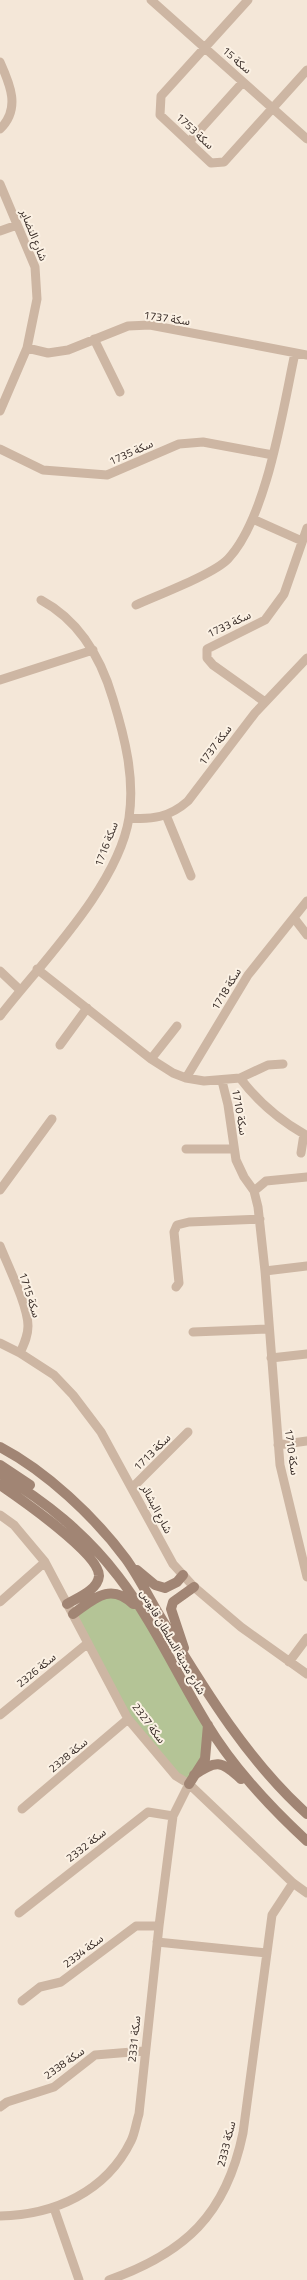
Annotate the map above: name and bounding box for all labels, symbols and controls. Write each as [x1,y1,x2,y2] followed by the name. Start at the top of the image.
[219,43,255,78] street label: سكة 15
[172,109,218,153] street label: سكة 1753
[16,206,52,264] street label: شارع النضاير
[143,307,192,329] street label: سكة 1737
[106,435,156,469] street label: سكة 1735
[205,606,254,641] street label: سكة 1733
[195,721,236,768] street label: سكة 1737
[90,819,122,869] street label: سكة 1716
[207,965,245,1013] street label: سكة 1718
[228,1088,252,1137] street label: سكة 1710
[15,1270,45,1320] street label: سكة 1715
[281,1428,303,1477] street label: سكة 1710
[130,1430,174,1474] street label: سكة 1713
[137,1481,177,1536] street label: شارع البشائر
[136,1586,210,1698] street label: شارع مدينة السلطان قابوس
[13,1649,59,1691] street label: سكة 2326
[129,1700,170,1747] street label: سكة 2327
[45,1734,91,1776] street label: سكة 2328
[63,1824,110,1866] street label: سكة 2332
[60,1930,107,1971] street label: سكة 2334
[124,2015,144,2063] street label: سكة 2331
[40,2043,88,2083] street label: سكة 2338
[213,2119,239,2169] street label: سكة 2333

